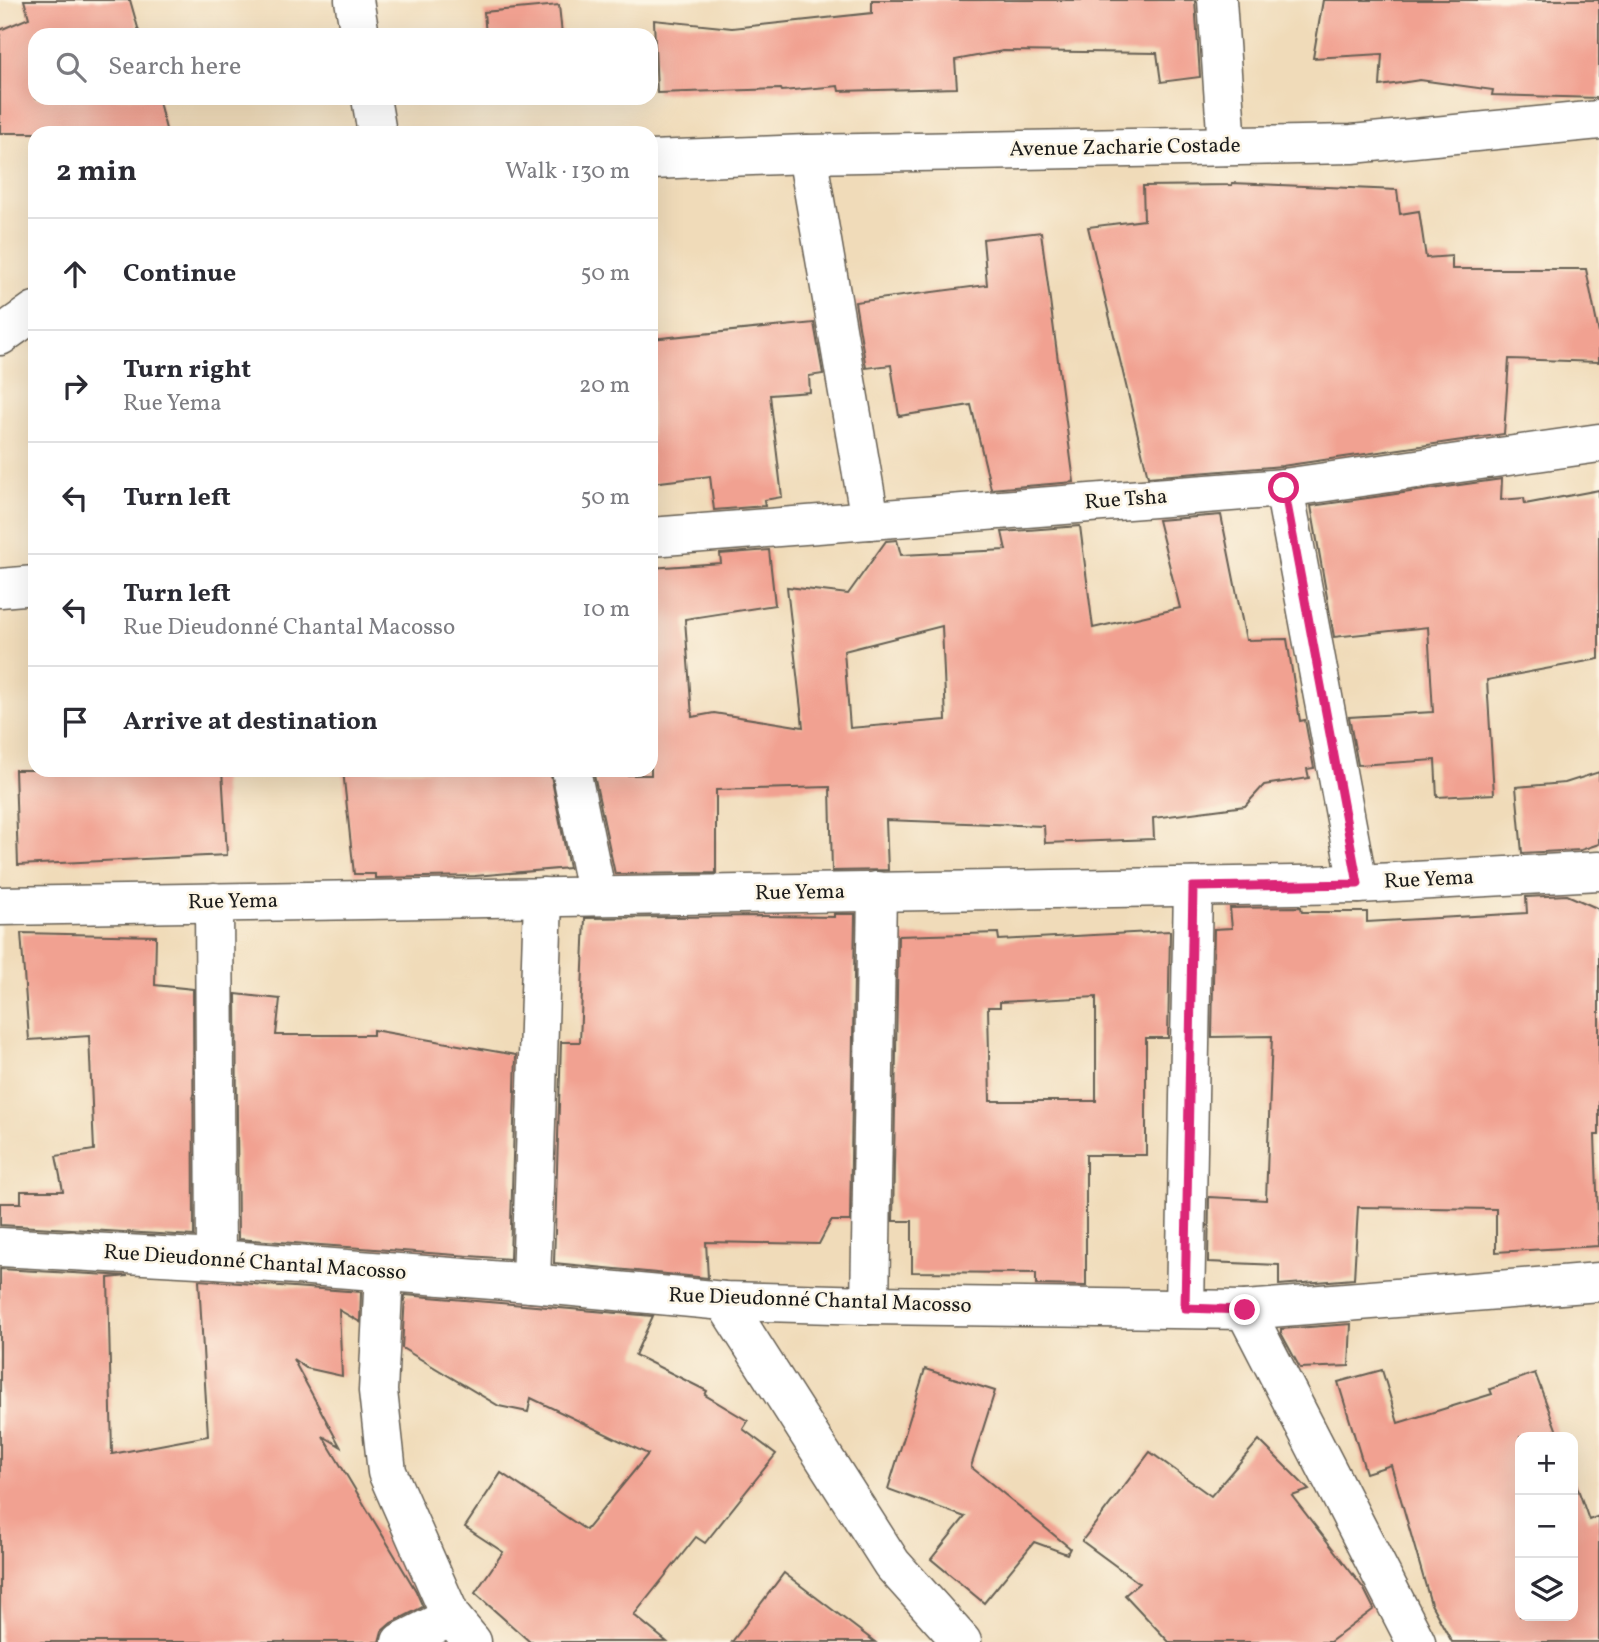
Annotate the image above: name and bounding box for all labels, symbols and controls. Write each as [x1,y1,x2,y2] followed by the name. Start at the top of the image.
[28,28,658,105] search box
[52,48,90,86] icon: search
[108,49,241,85] text: Search here
[1009,131,1241,165] street label: Avenue Zacharie Costade
[56,151,137,193] text: 2 min
[505,156,630,188] text: Walk · 130 m
[56,255,94,293] icon: ahead
[123,256,236,292] text: Continue
[581,258,630,290] text: 50 m
[123,352,251,388] text: Turn right
[56,367,94,405] icon: right
[579,370,630,402] text: 20 m
[123,388,222,420] text: Rue Yema
[1268,472,1299,503] route start
[56,479,94,517] icon: left
[123,480,231,516] text: Turn left
[581,482,630,514] text: 50 m
[1084,483,1168,517] street label: Rue Tsha
[123,576,231,612] text: Turn left
[56,591,94,629] icon: left
[582,594,630,626] text: 10 m
[123,612,455,644] text: Rue Dieudonné Chantal Macosso
[56,703,94,741] icon: arrive
[123,704,378,740] text: Arrive at destination
[1383,863,1475,897] street label: Rue Yema
[755,878,845,908] street label: Rue Yema
[188,887,278,917] street label: Rue Yema
[103,1238,407,1288] street label: Rue Dieudonné Chantal Macosso
[668,1281,972,1321] street label: Rue Dieudonné Chantal Macosso
[1229,1294,1260,1325] route end
[1515,1432,1578,1621] map controls
[1515,1432,1578,1495] button: +
[1515,1495,1578,1558] button: −
[1515,1558,1578,1621] button: layers

